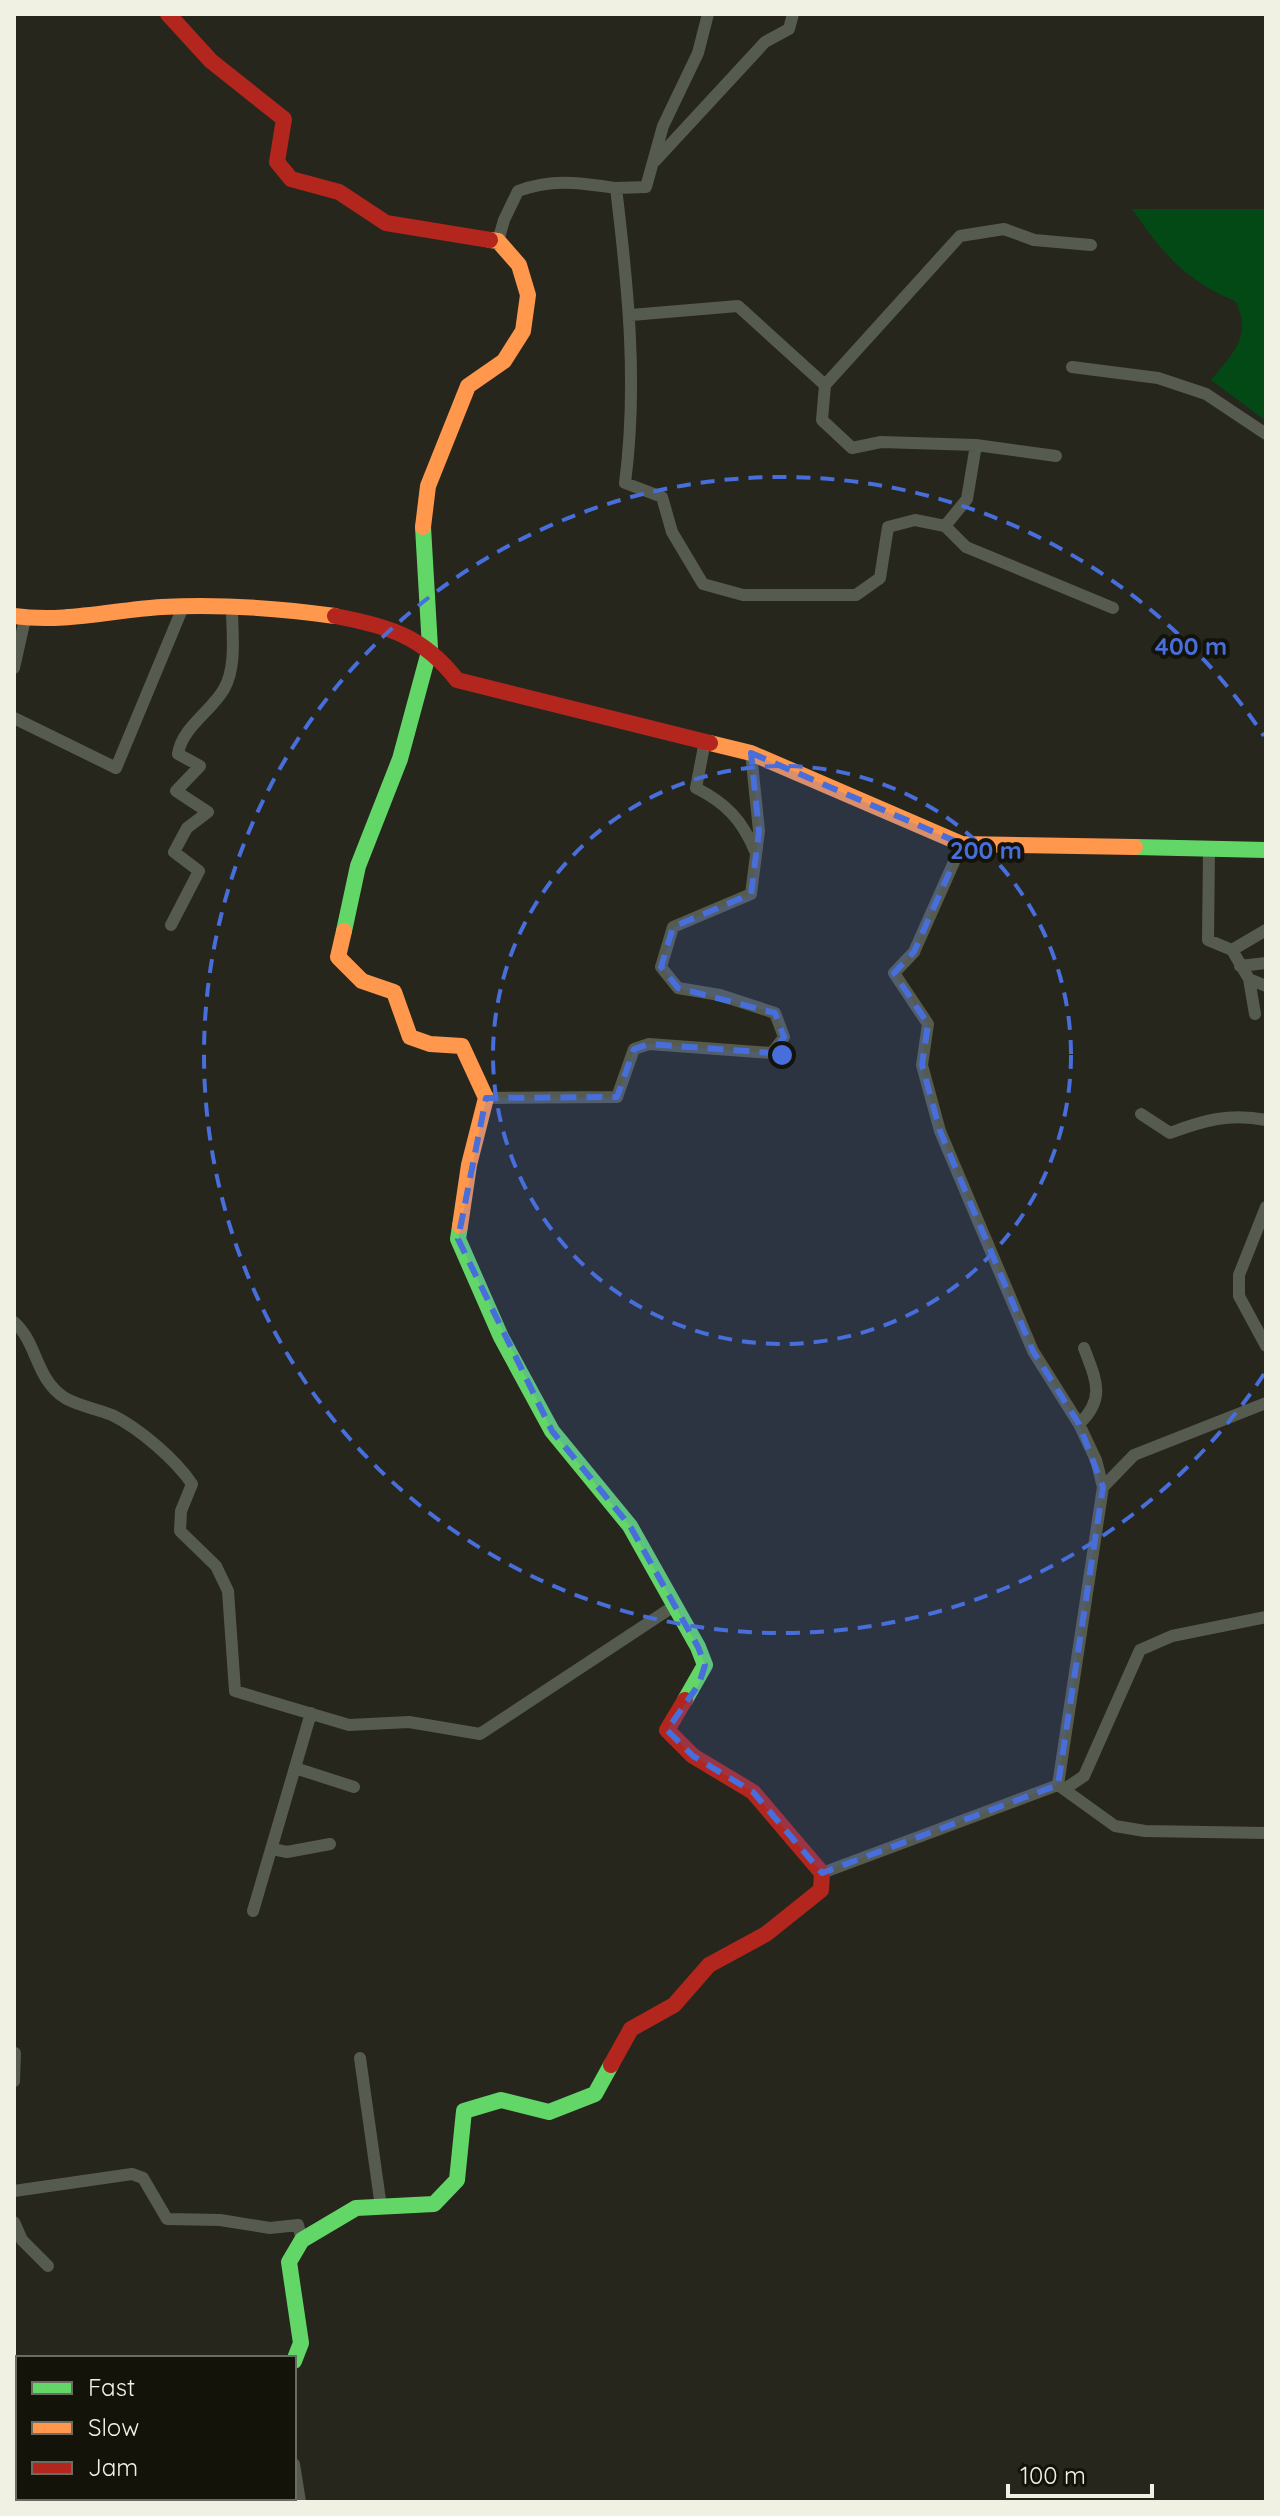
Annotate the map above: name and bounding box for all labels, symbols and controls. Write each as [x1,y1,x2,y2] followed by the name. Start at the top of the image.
[1155,631,1227,661] text: 400 m
[950,835,1022,865] text: 200 m
[768,1041,796,1069] centre of rings
[16,2356,296,2500] legend
[88,2372,135,2402] text: Fast
[88,2412,139,2442] text: Slow
[1008,2448,1152,2498] scale bar
[88,2452,138,2482] text: Jam
[1020,2460,1086,2490] text: 100 m

